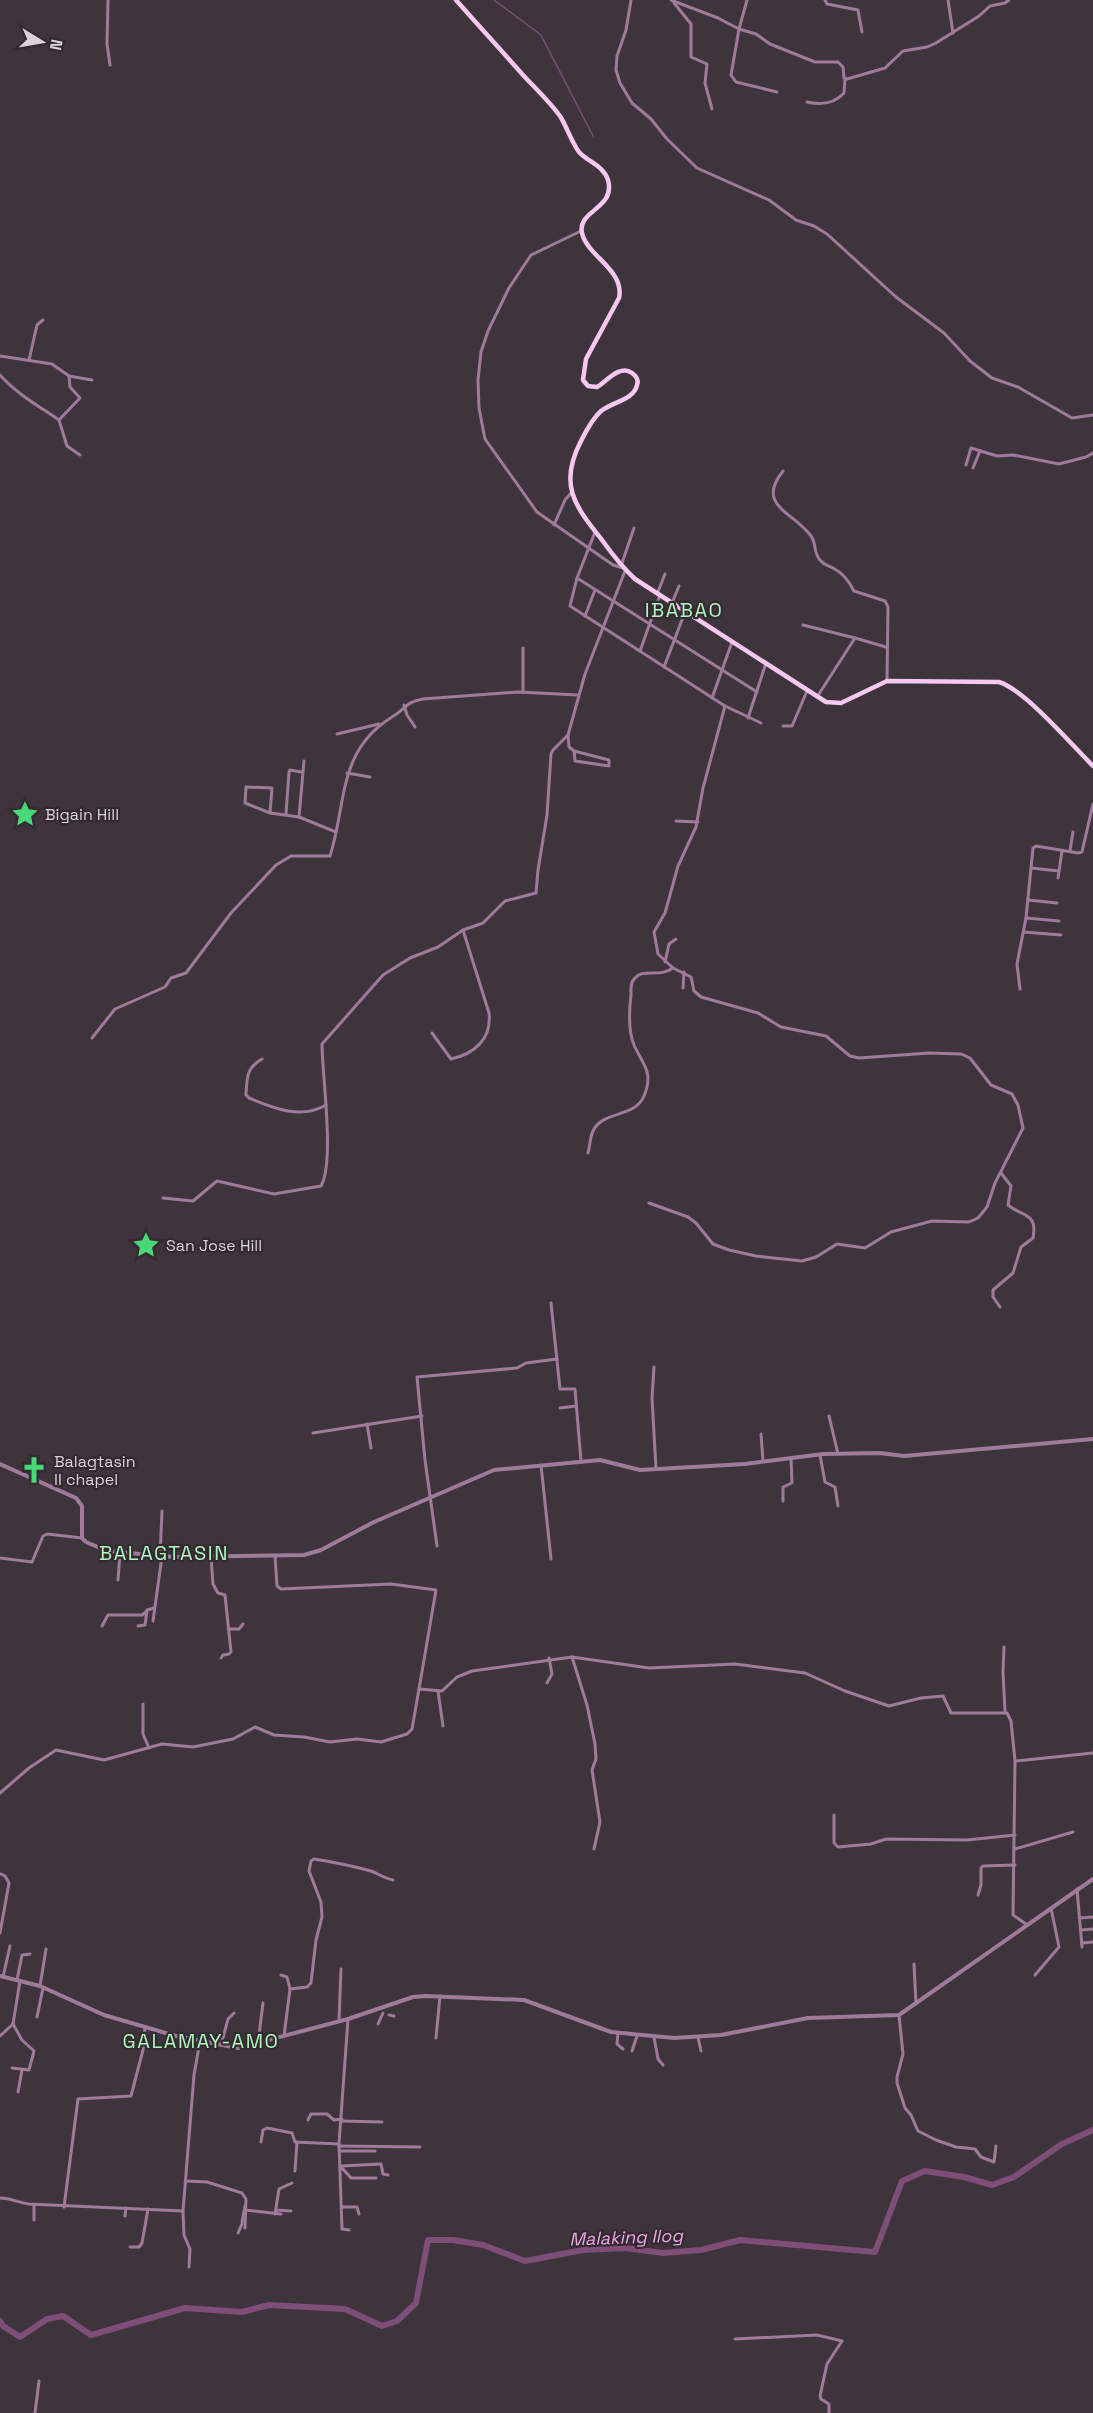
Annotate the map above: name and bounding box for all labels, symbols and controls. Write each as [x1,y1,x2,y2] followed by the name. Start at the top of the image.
[12,12,72,72] north arrow
[45,37,68,52] text: N
[645,597,723,623] district label: IBABAO
[10,799,40,829] place icon: Bigain Hill
[45,804,119,825] place label: Bigain Hill
[131,1230,161,1260] place icon: San Jose Hill
[166,1235,262,1256] place label: San Jose Hill
[54,1451,136,1490] place label: Balagtasin II chapel
[19,1455,49,1485] church icon: Balagtasin II chapel
[99,1540,229,1566] district label: BALAGTASIN
[123,2028,279,2054] district label: GALAMAY-AMO
[569,2223,685,2250] water label: Malaking Ilog

